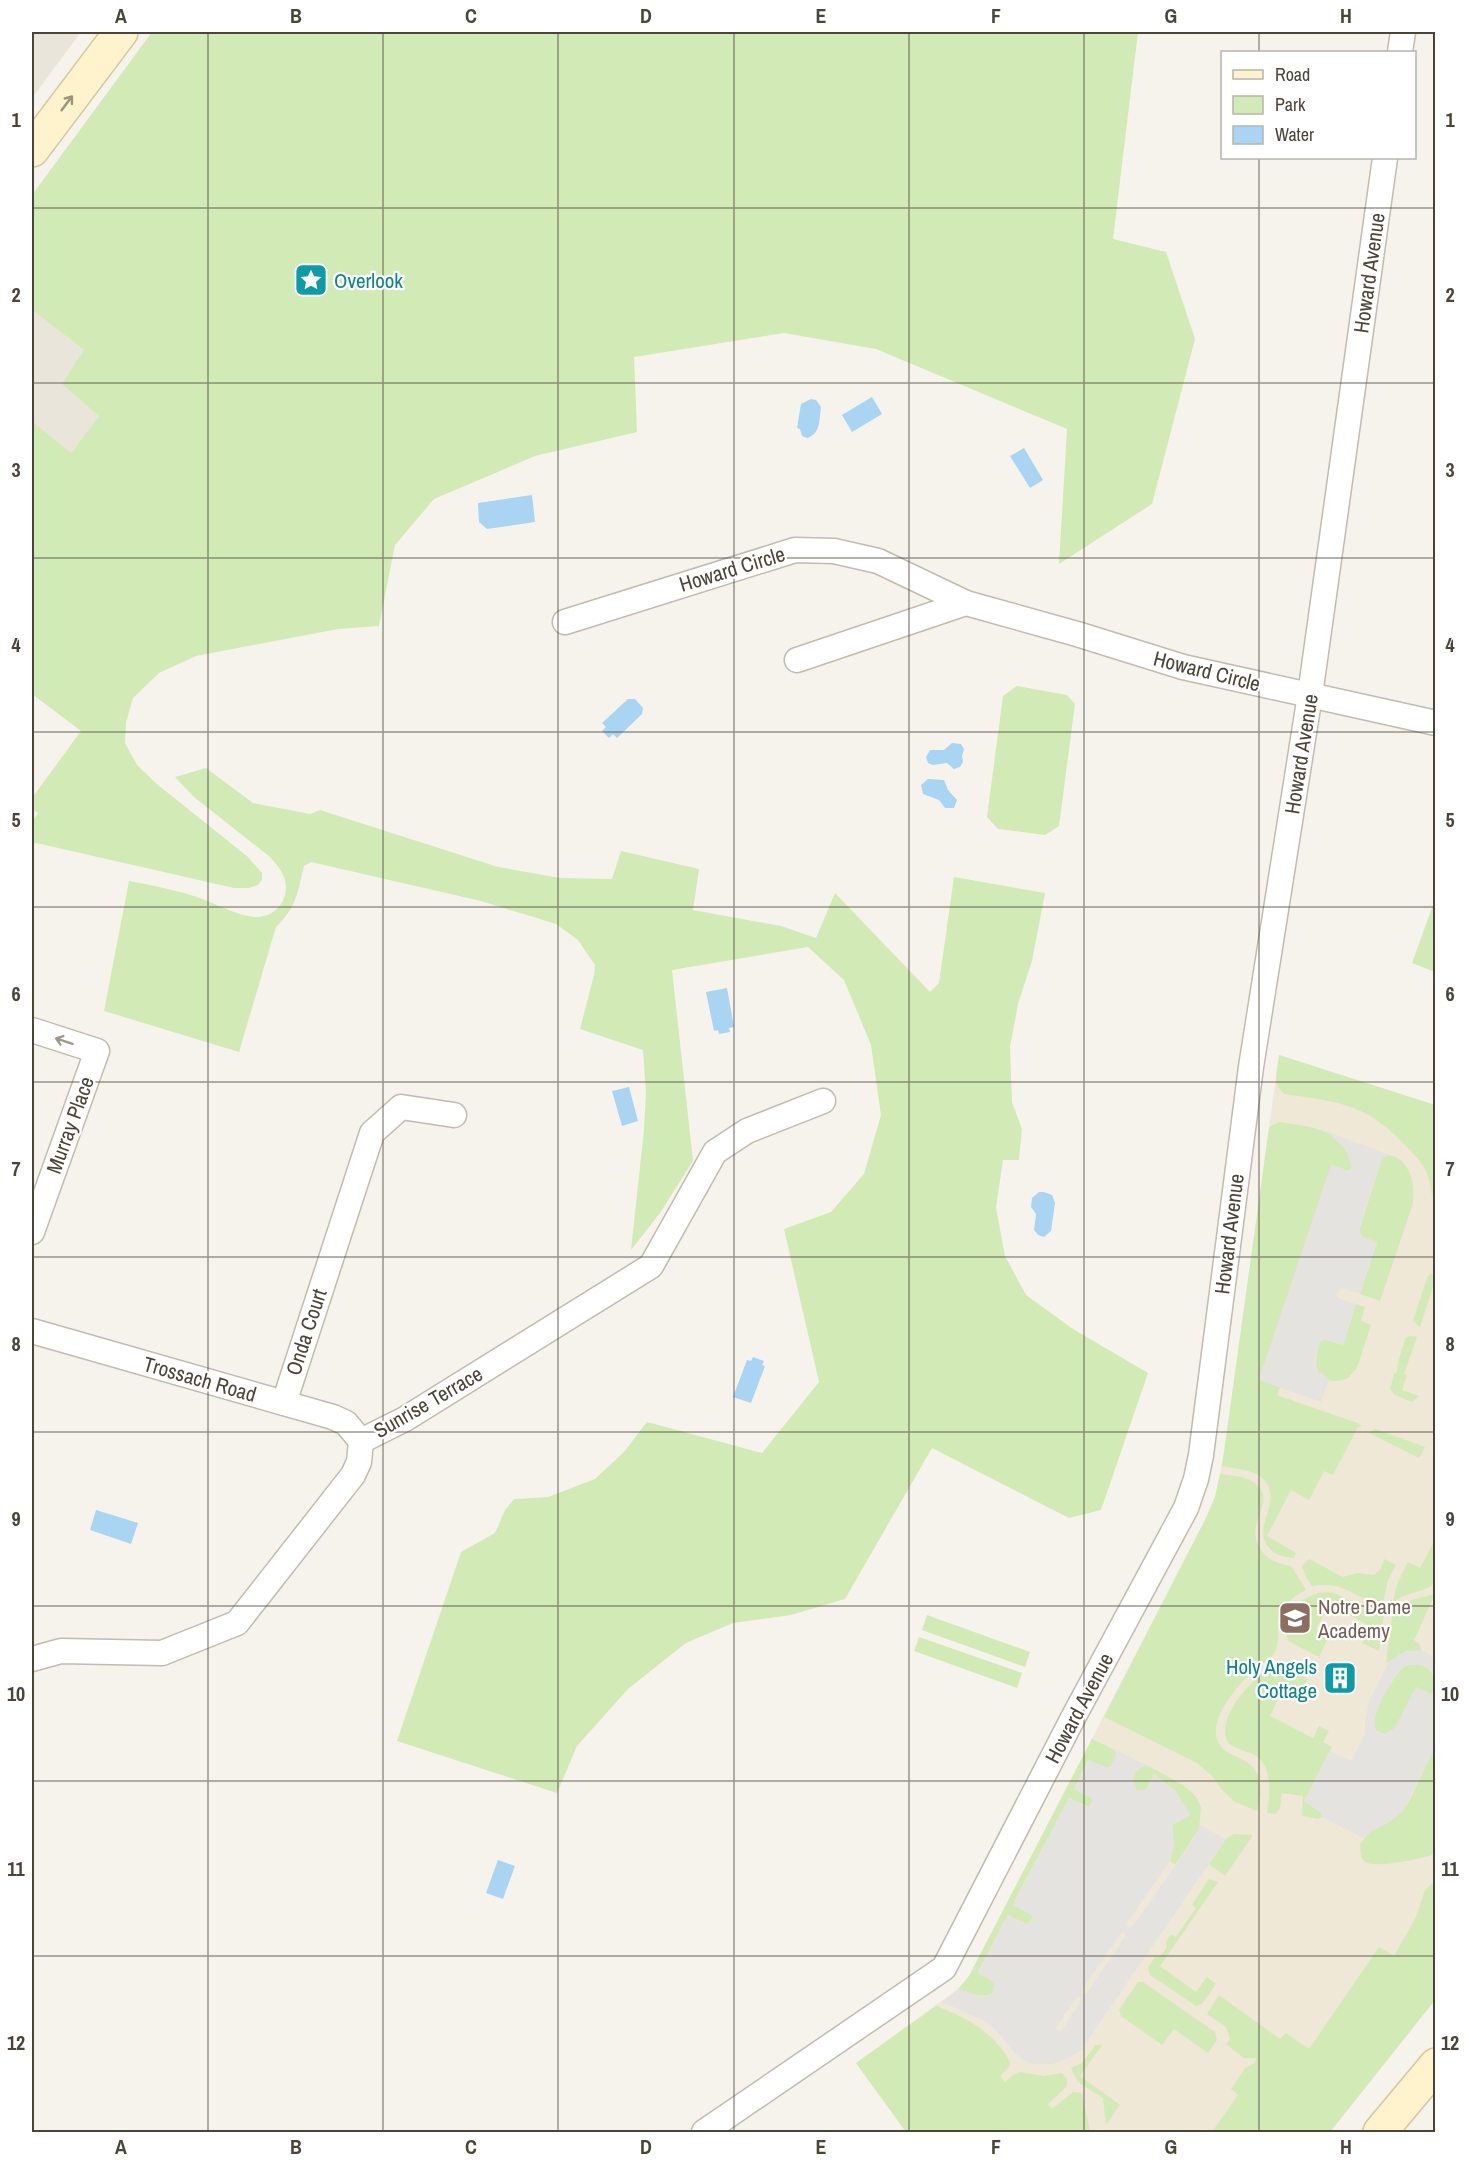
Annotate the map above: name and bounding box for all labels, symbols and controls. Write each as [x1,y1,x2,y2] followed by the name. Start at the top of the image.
[115,2,127,29] text: A
[290,2,302,29] text: B
[465,2,477,29] text: C
[640,2,652,29] text: D
[816,2,827,29] text: E
[991,2,1001,29] text: F
[1165,2,1177,29] text: G
[1340,2,1352,29] text: H
[1221,51,1416,159] legend
[1275,62,1310,87] text: Road
[1275,92,1306,117] text: Park
[60,96,73,112] one-way arrow
[11,106,21,133] text: 1
[1445,106,1455,133] text: 1
[1275,122,1314,147] text: Water
[1346,211,1392,335] street label: Howard Avenue
[293,262,329,298] place icon: Overlook
[334,266,403,295] place label: Overlook
[11,281,21,308] text: 2
[1445,281,1455,308] text: 2
[11,456,21,483] text: 3
[1445,456,1455,483] text: 3
[676,539,788,599] street label: Howard Circle
[11,631,21,658] text: 4
[1445,631,1455,658] text: 4
[1151,644,1263,698] street label: Howard Circle
[1277,692,1325,816] street label: Howard Avenue
[11,806,21,833] text: 5
[1445,806,1455,833] text: 5
[11,980,21,1007] text: 6
[1445,980,1455,1007] text: 6
[55,1034,74,1045] one-way arrow
[39,1072,101,1178] street label: Murray Place
[11,1155,21,1182] text: 7
[1445,1155,1455,1182] text: 7
[1207,1172,1251,1296] street label: Howard Avenue
[278,1285,334,1379] street label: Onda Court
[11,1330,21,1357] text: 8
[1445,1330,1455,1357] text: 8
[140,1349,260,1409] street label: Trossach Road
[368,1359,488,1445] street label: Sunrise Terrace
[11,1505,21,1532] text: 9
[1445,1505,1455,1532] text: 9
[1317,1592,1411,1645] place label: Notre Dame Academy
[1277,1600,1313,1636] school or university icon: Notre Dame Academy
[1038,1648,1120,1768] street label: Howard Avenue
[1226,1652,1317,1705] place label: Holy Angels Cottage
[1322,1660,1358,1696] building icon: Holy Angels Cottage
[7,1680,25,1707] text: 10
[1441,1680,1459,1707] text: 10
[7,1855,26,1882] text: 11
[1441,1855,1460,1882] text: 11
[7,2029,25,2056] text: 12
[1441,2029,1459,2056] text: 12
[115,2133,127,2160] text: A
[290,2133,302,2160] text: B
[465,2133,477,2160] text: C
[640,2133,652,2160] text: D
[816,2133,827,2160] text: E
[991,2133,1001,2160] text: F
[1165,2133,1177,2160] text: G
[1340,2133,1352,2160] text: H

